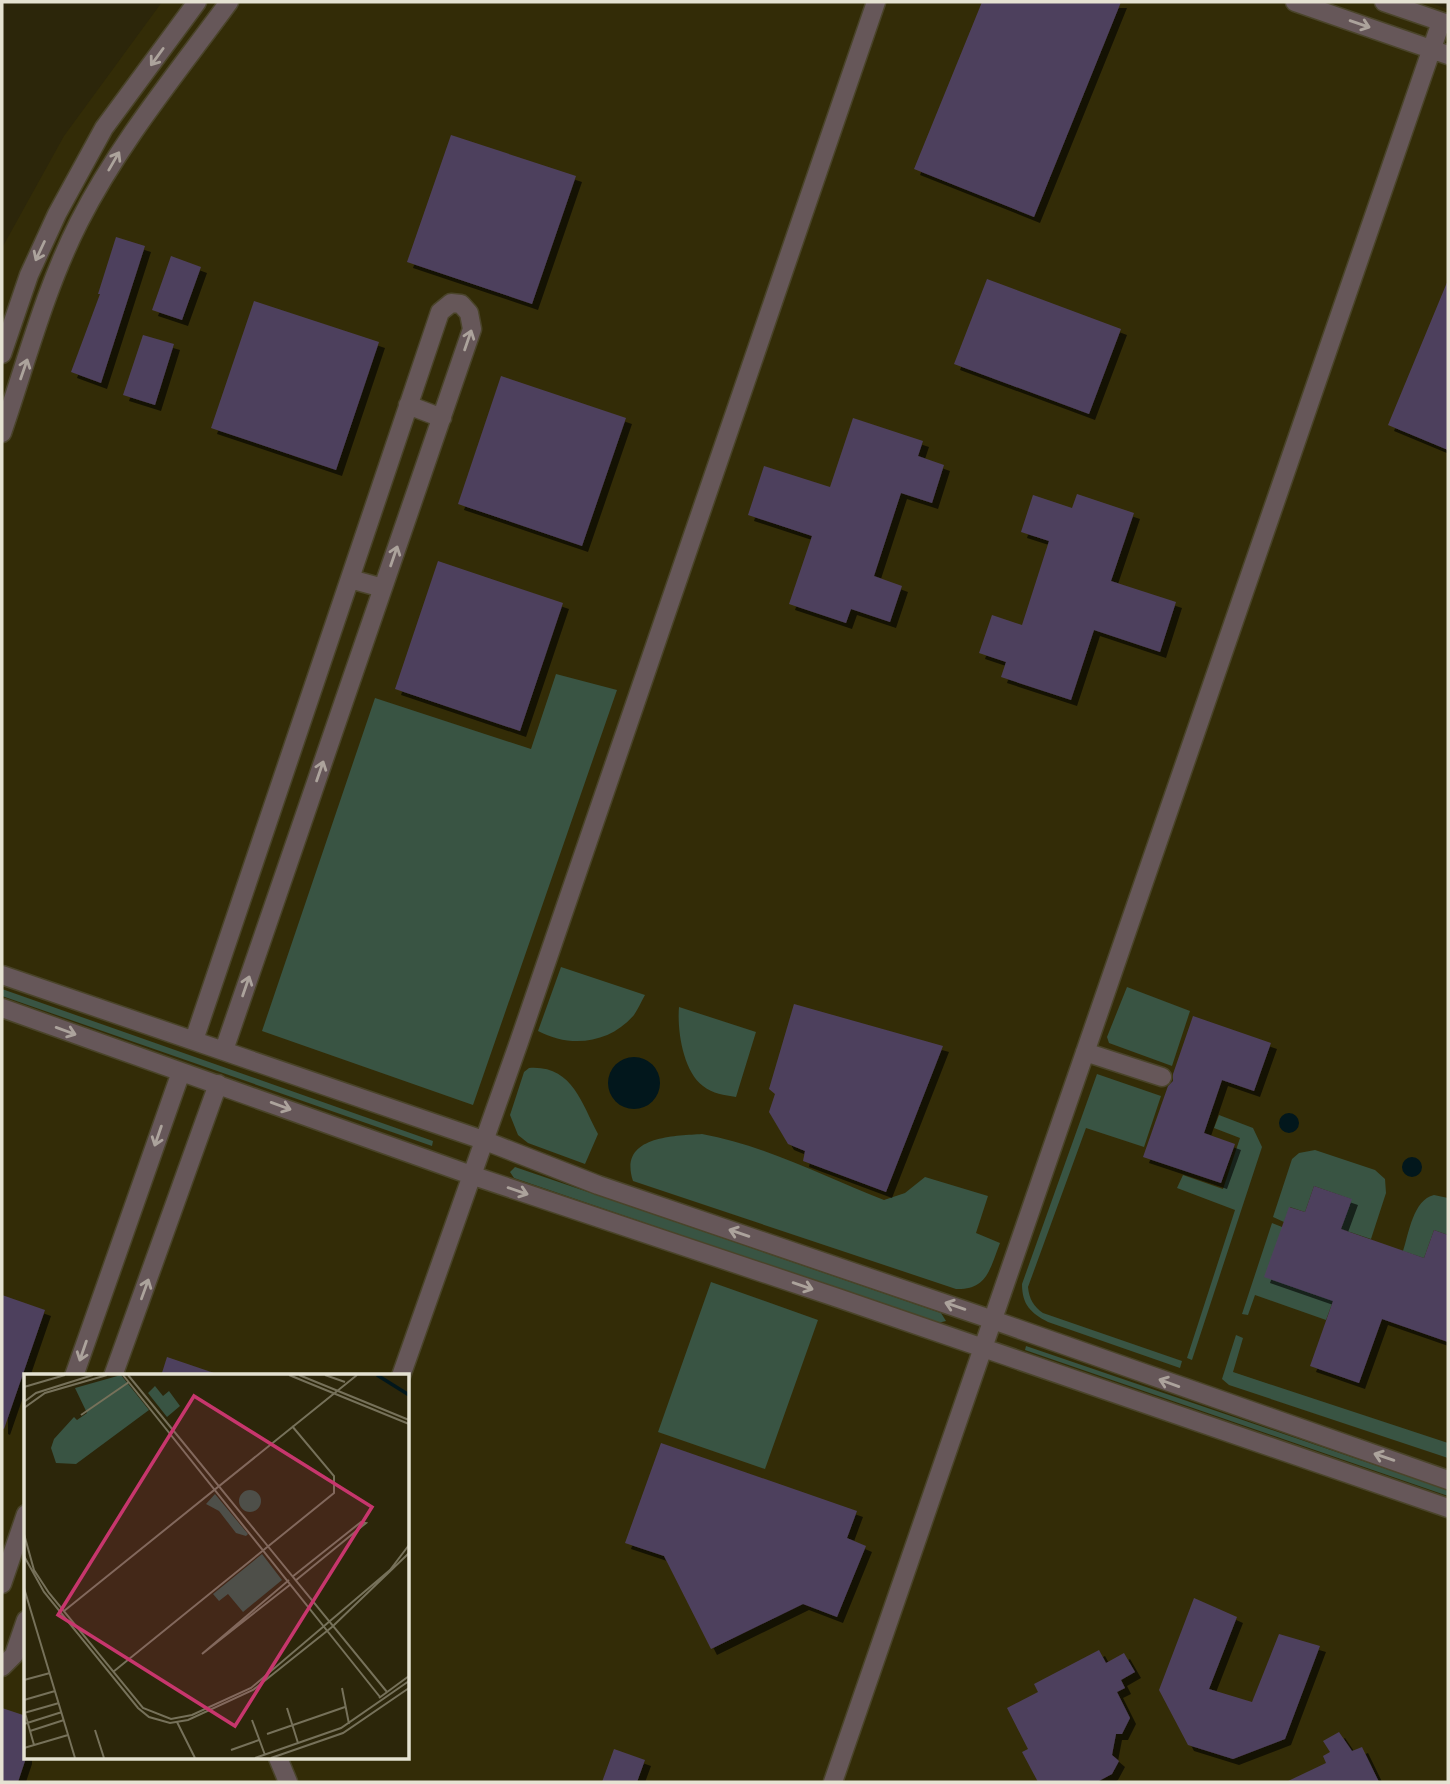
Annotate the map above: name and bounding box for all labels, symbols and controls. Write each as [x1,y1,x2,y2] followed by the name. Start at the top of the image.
[1348,19,1370,31] one-way arrow
[150,47,164,66] one-way arrow
[108,152,122,172] one-way arrow
[32,240,46,261] one-way arrow
[463,330,475,352] one-way arrow
[19,358,31,380] one-way arrow
[389,545,401,567] one-way arrow
[315,760,327,782] one-way arrow
[241,975,253,997] one-way arrow
[55,1026,77,1038] one-way arrow
[269,1101,291,1113] one-way arrow
[151,1125,164,1147] one-way arrow
[507,1185,529,1198] one-way arrow
[729,1226,751,1238] one-way arrow
[139,1278,152,1300] one-way arrow
[792,1281,814,1293] one-way arrow
[944,1299,966,1311] one-way arrow
[76,1339,88,1361] one-way arrow
[24,1374,410,1760] inset map
[1158,1375,1180,1388] one-way arrow
[1373,1450,1395,1462] one-way arrow

